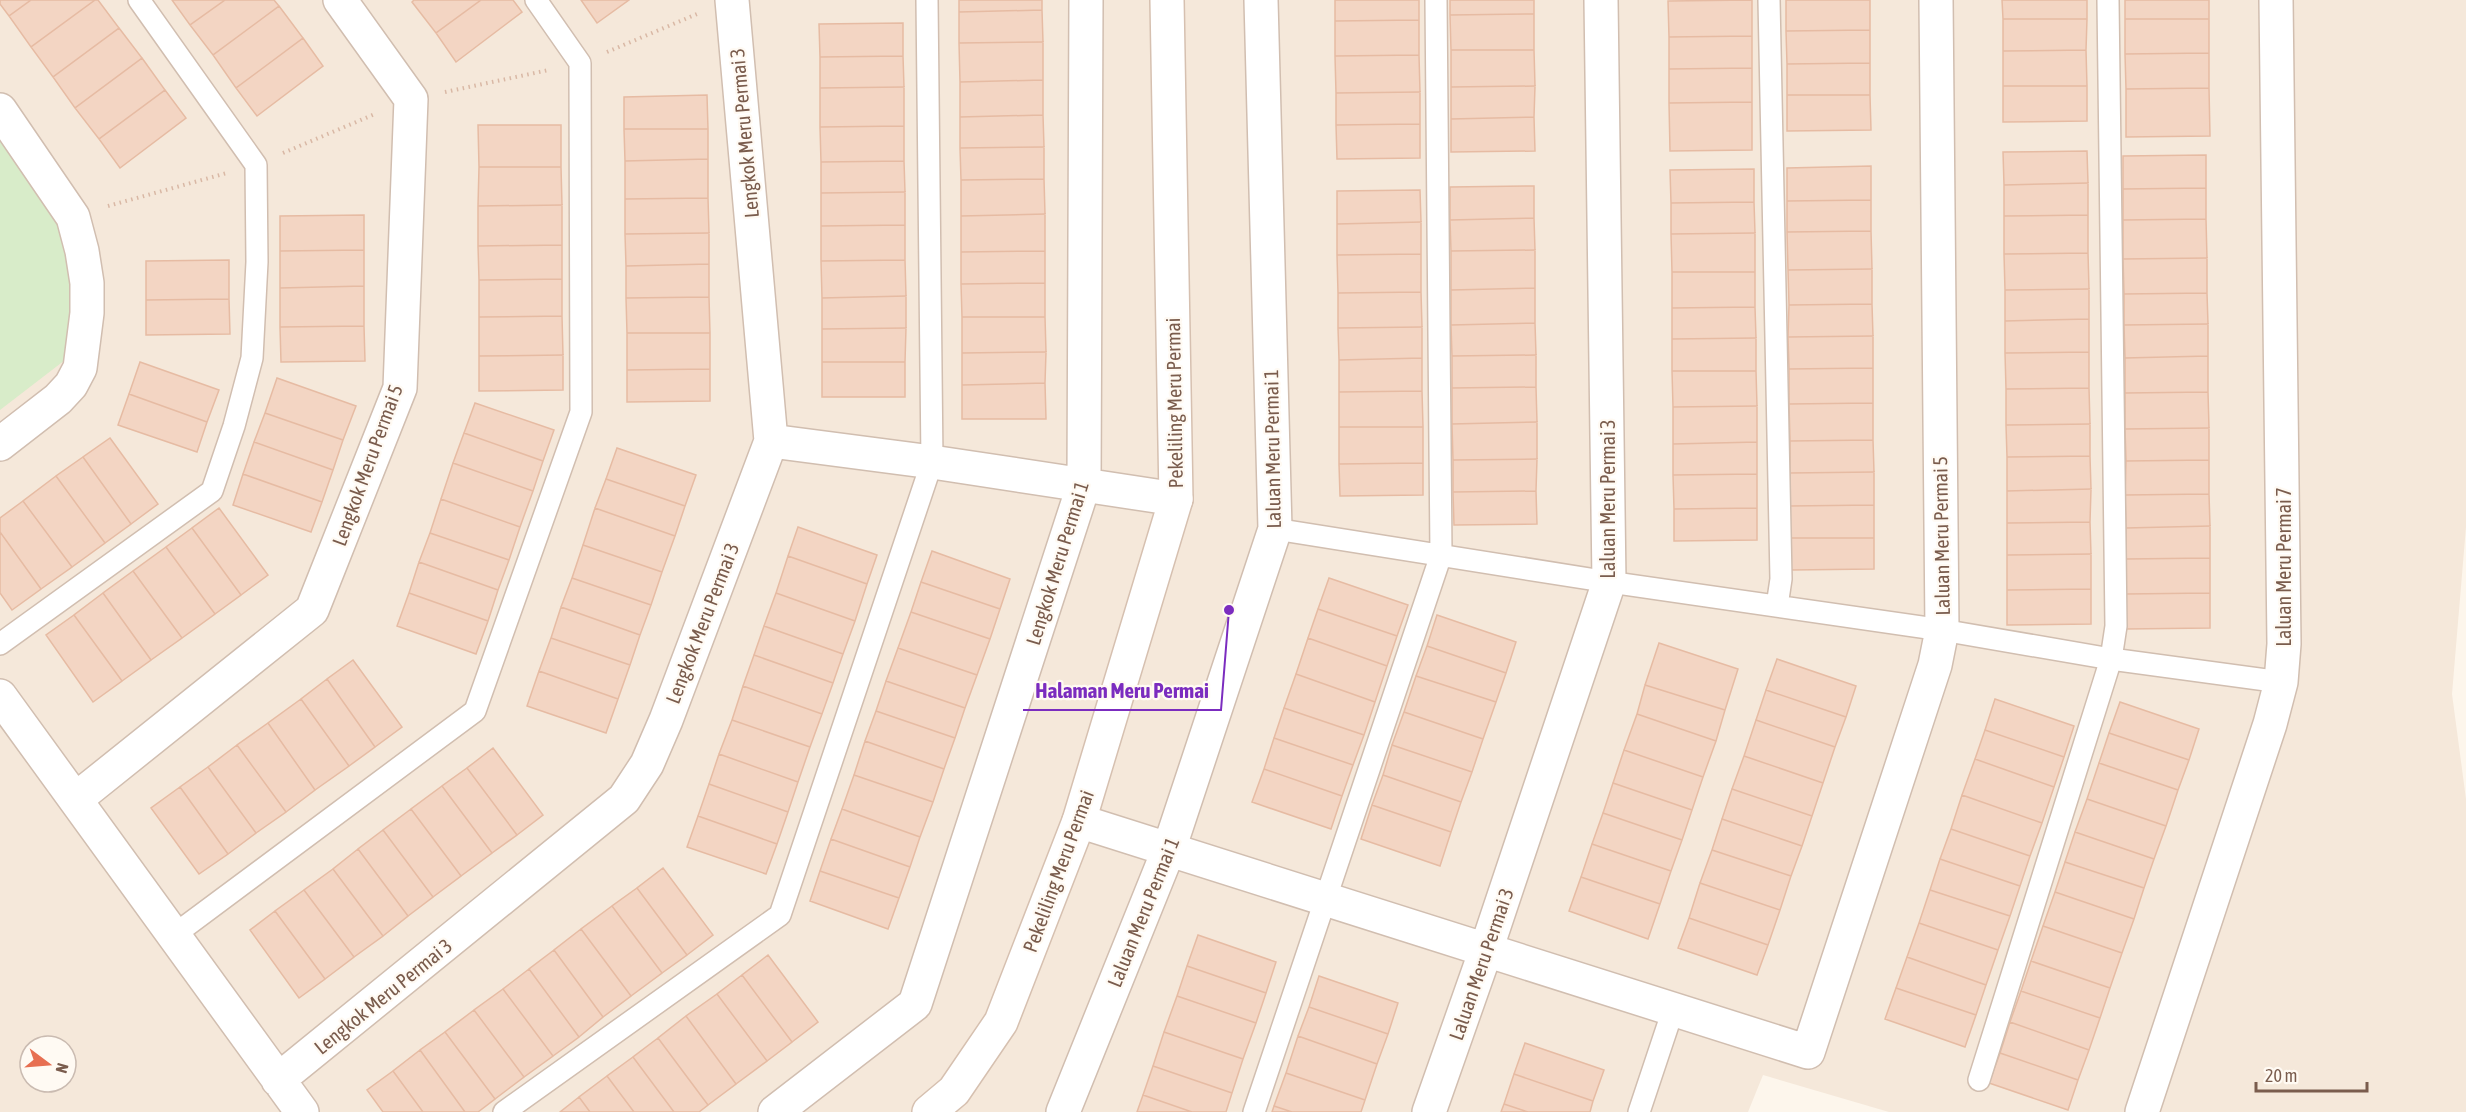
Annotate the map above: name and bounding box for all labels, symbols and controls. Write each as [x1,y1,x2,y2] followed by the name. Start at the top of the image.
[725,47,763,219] street label: Lengkok Meru Permai 3
[1161,317,1187,489] street label: Pekeliling Meru Permai
[1259,369,1285,529] street label: Laluan Meru Permai 1
[327,381,407,549] street label: Lengkok Meru Permai 5
[1596,419,1619,579] street label: Laluan Meru Permai 3
[1928,456,1954,616] street label: Laluan Meru Permai 5
[1021,478,1093,648] street label: Lengkok Meru Permai 1
[2272,487,2295,647] street label: Laluan Meru Permai 7
[661,539,743,707] street label: Lengkok Meru Permai 3
[1023,671,1221,710] callout: Halaman Meru Permai
[1035,678,1209,702] text: Halaman Meru Permai
[1018,787,1098,955] street label: Pekeliling Meru Permai
[1102,834,1184,990] street label: Laluan Meru Permai 1
[1444,885,1518,1043] street label: Laluan Meru Permai 3
[310,933,456,1059] street label: Lengkok Meru Permai 3
[18,1034,78,1094] north arrow
[2256,1055,2367,1093] scale bar
[52,1061,72,1075] text: N
[2265,1065,2297,1086] text: 20 m

